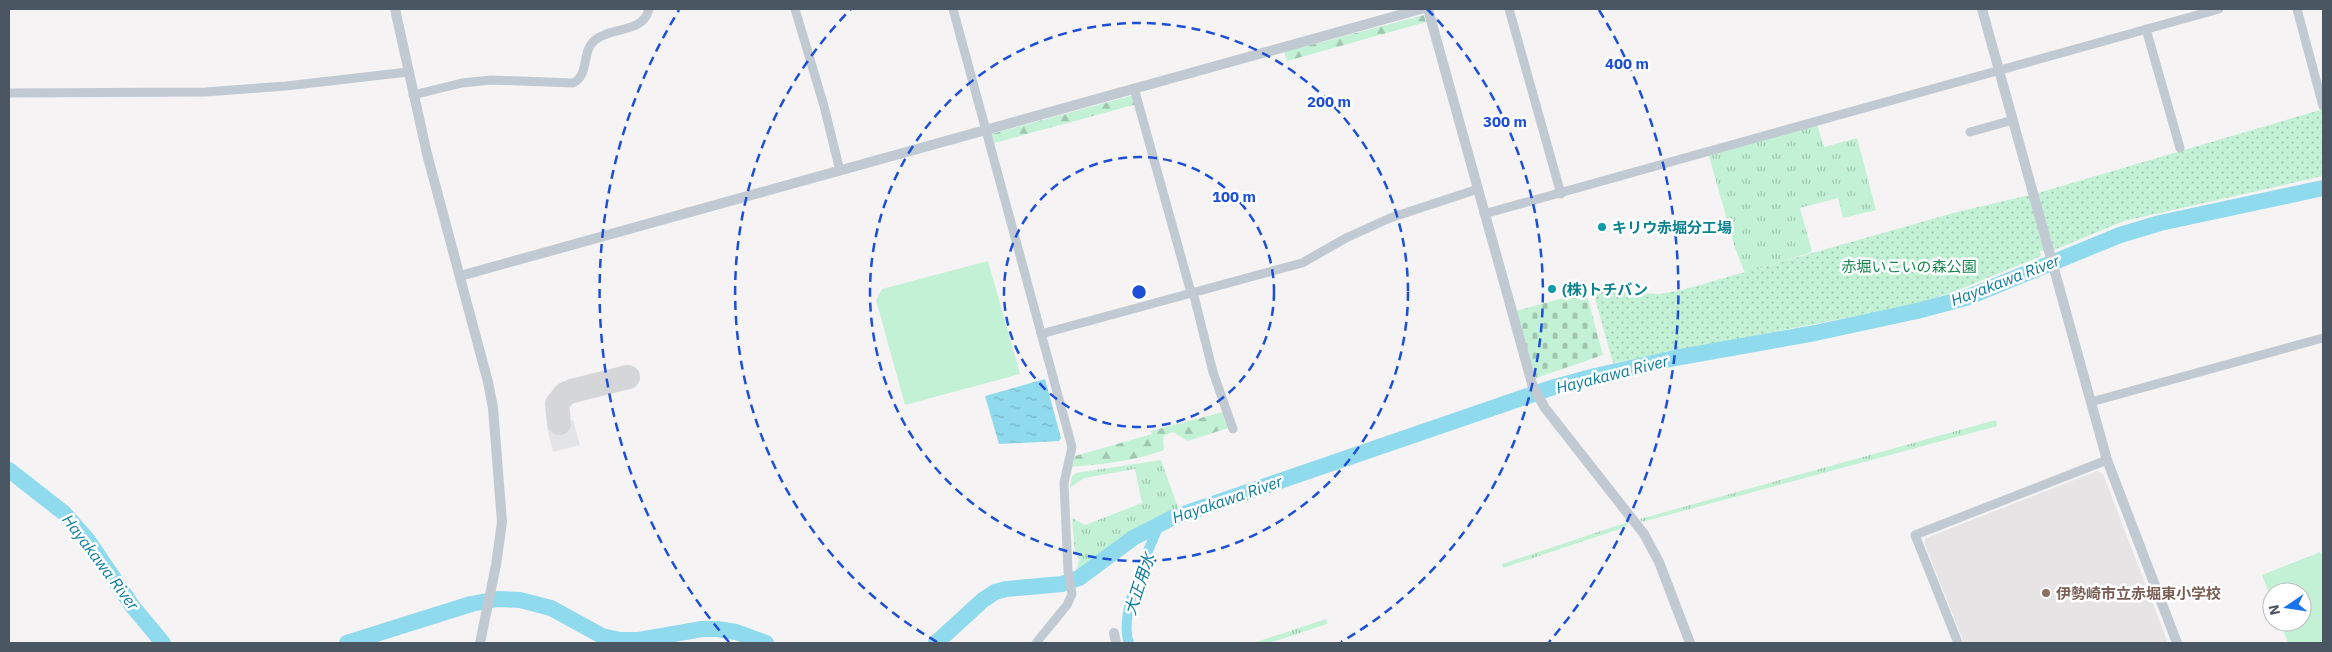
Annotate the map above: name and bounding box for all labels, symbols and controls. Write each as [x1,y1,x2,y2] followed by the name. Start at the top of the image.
[1605,54,1649,73] text: 400 m
[1307,92,1351,111] text: 200 m
[1483,112,1527,131] text: 300 m
[1212,187,1256,206] text: 100 m
[1612,218,1732,237] place label: キリウ赤堀分工場
[1596,221,1608,233] marker: キリウ赤堀分工場
[1948,250,2063,310] water label: Hayakawa River
[1841,257,1977,276] park label: 赤堀いこいの森公園
[1562,280,1648,299] place label: (株)トチバン
[1130,283,1148,301] centre of rings
[1546,283,1558,295] marker: (株)トチバン
[1554,350,1671,398] water label: Hayakawa River
[1169,470,1286,527] water label: Hayakawa River
[58,510,144,615] water label: Hayakawa River
[1120,549,1159,618] water label: 大正用水
[2262,582,2312,632] north arrow
[2056,584,2221,603] place label: 伊勢崎市立赤堀東小学校
[2040,587,2052,599] marker: 伊勢崎市立赤堀東小学校
[2264,603,2284,617] text: N

